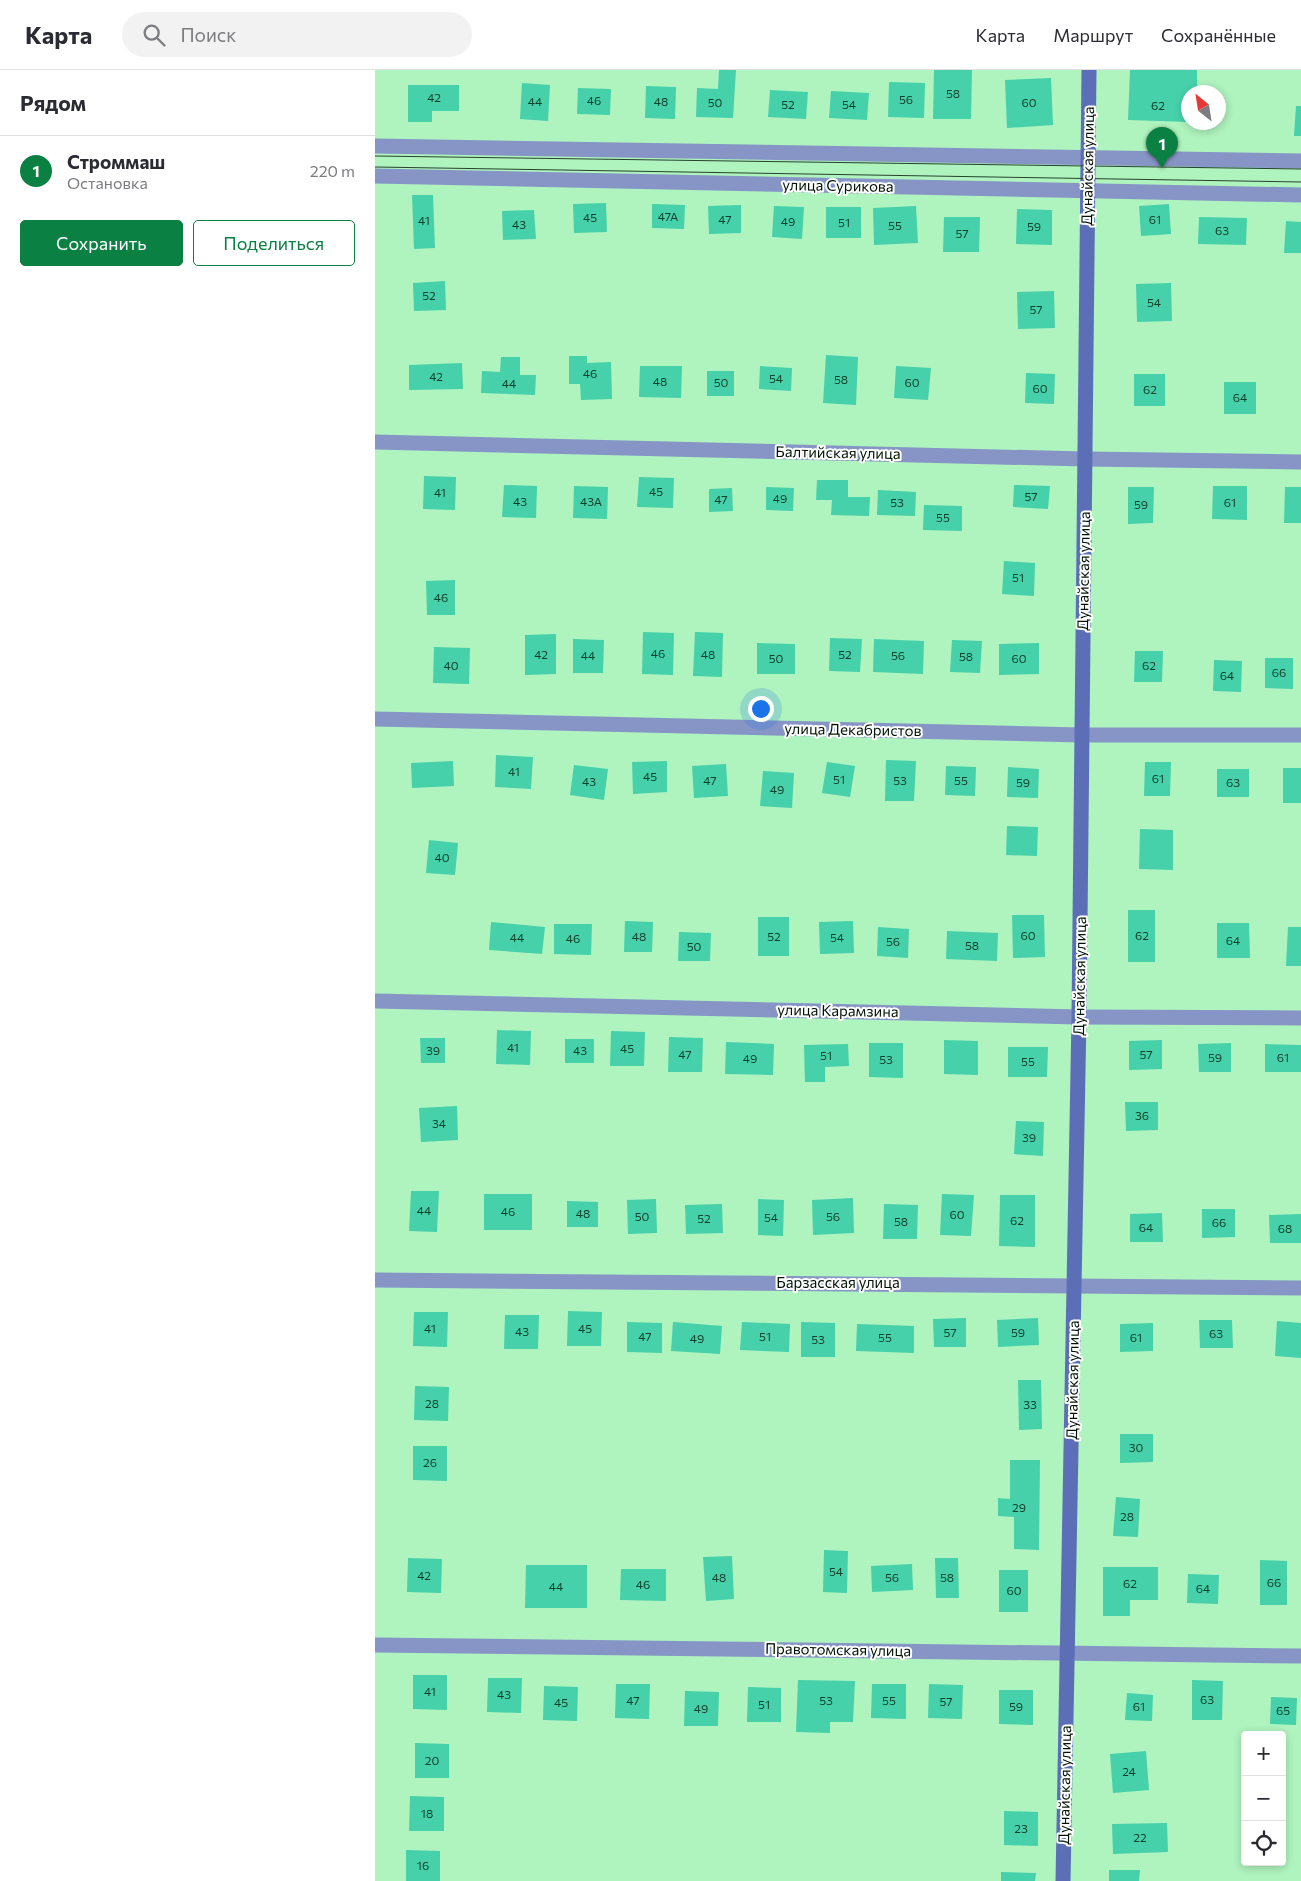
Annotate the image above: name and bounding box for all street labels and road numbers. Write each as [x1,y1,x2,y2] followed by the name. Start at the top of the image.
[1077,106,1097,226] street label: Дунайская улица
[782,175,894,195] street label: улица Сурикова
[775,442,901,462] street label: Балтийская улица
[1073,511,1093,631] street label: Дунайская улица
[784,719,922,739] street label: улица Декабристов
[1069,916,1089,1036] street label: Дунайская улица
[777,1000,899,1020] street label: улица Карамзина
[776,1273,900,1291] street label: Барзасская улица
[1062,1320,1082,1440] street label: Дунайская улица
[765,1639,911,1659] street label: Правотомская улица
[1054,1725,1074,1845] street label: Дунайская улица

